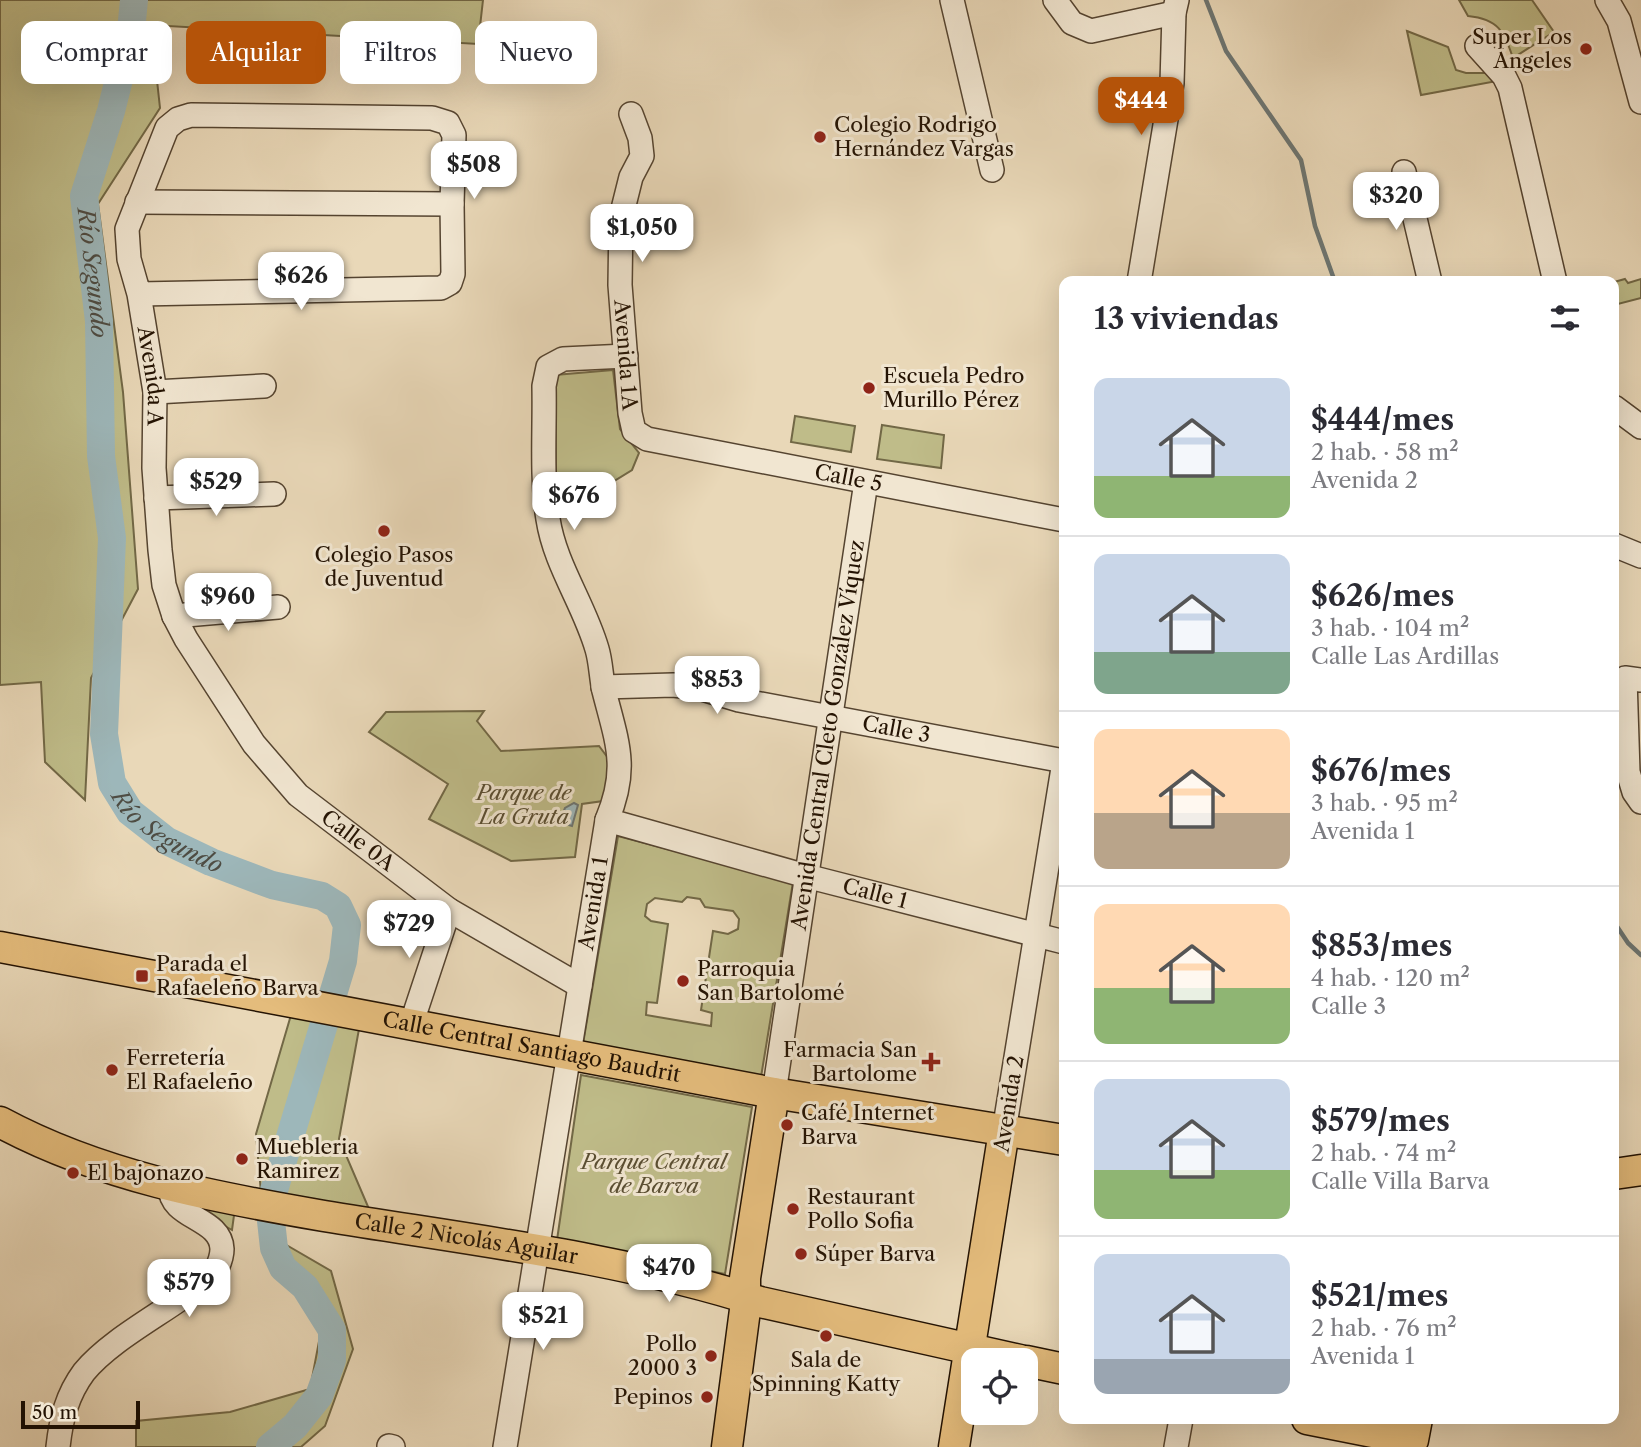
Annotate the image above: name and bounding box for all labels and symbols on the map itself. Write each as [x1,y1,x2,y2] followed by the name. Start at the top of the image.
[1472,24,1572,73] place label: Super Los Angeles
[1578,41,1594,57] marker: Super Los Angeles
[1100,78,1182,137] pin: $444
[834,112,1014,161] place label: Colegio Rodrigo Hernández Vargas
[812,129,828,145] marker: Colegio Rodrigo Hernández Vargas
[433,142,515,201] pin: $508
[1355,173,1437,232] pin: $320
[71,204,114,338] water label: Río Segundo
[585,204,699,264] pin: $1,050
[260,252,342,312] pin: $626
[609,298,643,412] street label: Avenida 1A
[132,323,168,426] street label: Avenida A
[883,363,1024,412] place label: Escuela Pedro Murillo Pérez
[861,380,877,396] marker: Escuela Pedro Murillo Pérez
[175,458,257,518] pin: $529
[813,459,885,496] street label: Calle 5
[533,472,615,532] pin: $676
[376,523,392,539] marker: Colegio Pasos de Juventud
[786,538,869,933] street label: Avenida Central Cleto González Víquez
[315,542,453,591] place label: Colegio Pasos de Juventud
[187,574,269,633] pin: $960
[676,656,758,716] pin: $853
[860,710,932,748] street label: Calle 3
[475,780,572,829] park label: Parque de La Gruta
[105,783,227,879] water label: Río Segundo
[317,804,400,876] street label: Calle 0A
[573,854,613,953] street label: Avenida 1
[840,873,910,914] street label: Calle 1
[368,900,450,960] pin: $729
[156,951,319,1000] place label: Parada el Rafaeleño Barva
[697,956,845,1005] place label: Parroquia San Bartolomé
[134,968,150,984] marker: Parada el Rafaeleño Barva
[675,973,691,989] marker: Parroquia San Bartolomé
[381,1006,683,1087] street label: Calle Central Santiago Baudrit
[783,1037,917,1086] place label: Farmacia San Bartolome
[126,1045,253,1094] place label: Ferretería El Rafaeleño
[923,1054,939,1070] marker: Farmacia San Bartolome
[988,1054,1028,1155] street label: Avenida 2
[104,1062,120,1078] marker: Ferretería El Rafaeleño
[801,1100,935,1149] place label: Café Internet Barva
[779,1117,795,1133] marker: Café Internet Barva
[256,1134,359,1183] place label: Muebleria Ramirez
[579,1149,729,1198] park label: Parque Central de Barva
[234,1151,250,1167] marker: Muebleria Ramirez
[87,1160,204,1185] place label: El bajonazo
[65,1165,81,1181] marker: El bajonazo
[807,1184,915,1233] place label: Restaurant Pollo Sofia
[785,1201,801,1217] marker: Restaurant Pollo Sofia
[353,1208,580,1269] street label: Calle 2 Nicolás Aguilar
[815,1241,936,1266] place label: Súper Barva
[628,1244,710,1304] pin: $470
[793,1246,809,1262] marker: Súper Barva
[148,1260,230,1319] pin: $579
[502,1292,584,1352] pin: $521
[818,1328,834,1344] marker: Sala de Spinning Katty
[628,1331,697,1380] place label: Pollo 2000 3
[752,1347,900,1396] place label: Sala de Spinning Katty
[703,1348,719,1364] marker: Pollo 2000 3
[613,1384,693,1409] place label: Pepinos
[699,1389,715,1405] marker: Pepinos
[21,1398,140,1430] scale bar

